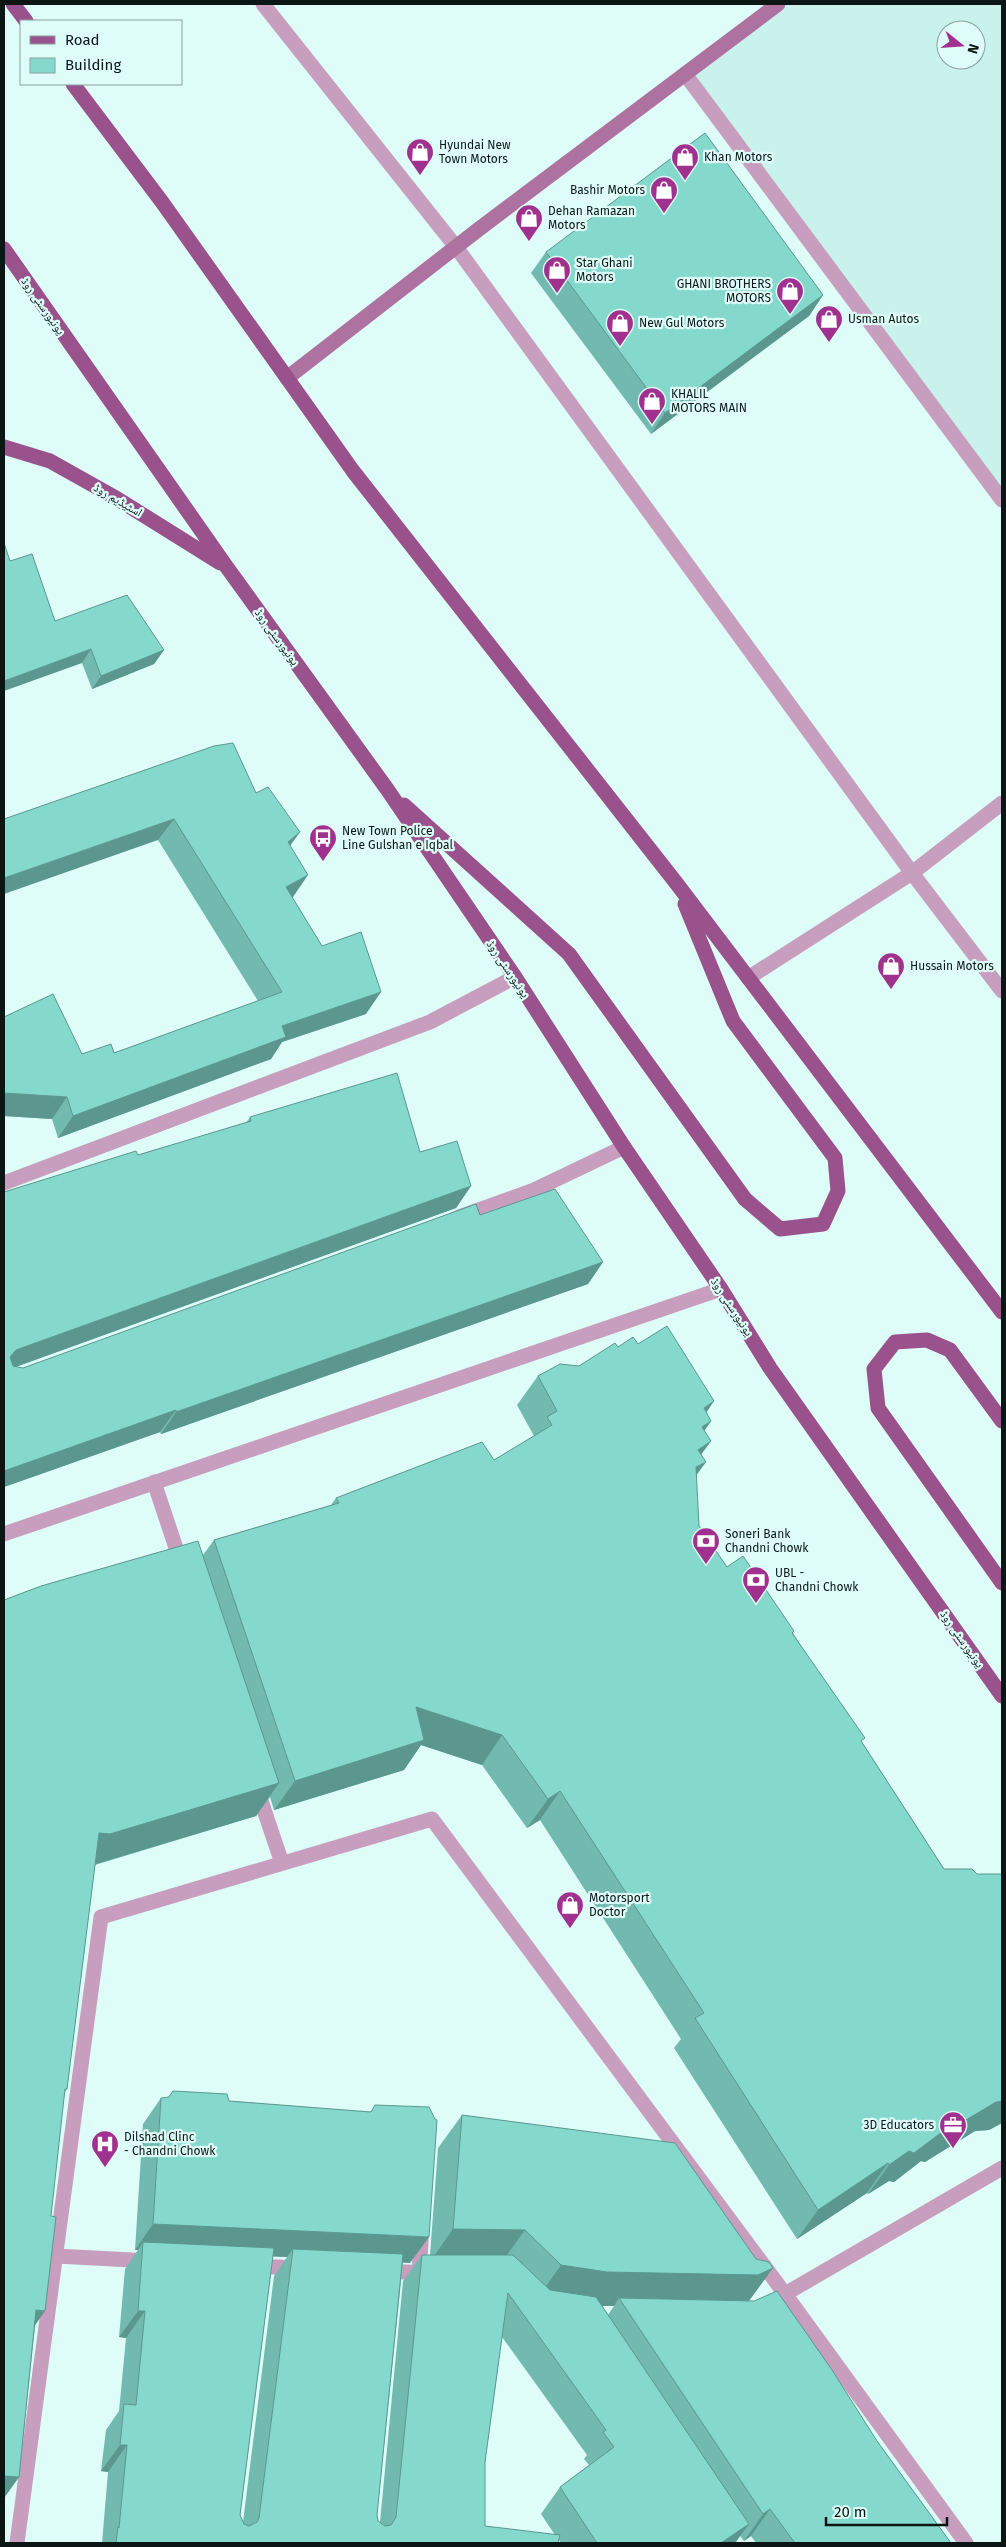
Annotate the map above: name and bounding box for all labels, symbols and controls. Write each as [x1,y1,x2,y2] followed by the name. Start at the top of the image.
[20,20,182,85] legend
[936,20,986,70] north arrow
[65,31,100,49] text: Road
[963,42,982,56] text: N
[65,56,121,74] text: Building
[405,137,435,176] shop icon: Hyundai New Town Motors
[439,138,511,166] place label: Hyundai New Town Motors
[670,142,700,181] shop icon: Khan Motors
[704,150,773,164] place label: Khan Motors
[649,175,679,214] shop icon: Bashir Motors
[570,183,645,197] place label: Bashir Motors
[514,203,544,242] shop icon: Dehan Ramazan Motors
[548,204,635,232] place label: Dehan Ramazan Motors
[542,255,572,294] shop icon: Star Ghani Motors
[576,256,633,284] place label: Star Ghani Motors
[18,275,68,338] street label: یونیورسٹی روڈ
[775,276,805,315] shop icon: GHANI BROTHERS MOTORS
[677,277,771,305] place label: GHANI BROTHERS MOTORS
[814,304,844,343] shop icon: Usman Autos
[605,308,635,347] shop icon: New Gul Motors
[848,312,920,326] place label: Usman Autos
[639,316,725,330] place label: New Gul Motors
[637,386,667,425] shop icon: KHALIL MOTORS MAIN
[671,387,747,415] place label: KHALIL MOTORS MAIN
[91,480,145,520] street label: اسٹیڈیم روڈ
[252,606,302,668] street label: یونیورسٹی روڈ
[308,823,338,862] bus stop icon: New Town Police Line Gulshan e Iqbal
[342,824,453,852] place label: New Town Police Line Gulshan e Iqbal
[483,938,533,1001] street label: یونیورسٹی روڈ
[876,951,906,990] shop icon: Hussain Motors
[910,959,994,973] place label: Hussain Motors
[708,1275,756,1339] street label: یونیورسٹی روڈ
[691,1526,721,1565] bank icon: Soneri Bank Chandni Chowk
[725,1527,809,1555] place label: Soneri Bank Chandni Chowk
[741,1565,771,1604] bank icon: UBL - Chandni Chowk
[775,1566,859,1594] place label: UBL - Chandni Chowk
[937,1608,987,1671] street label: یونیورسٹی روڈ
[555,1890,585,1929] shop icon: Motorsport Doctor
[589,1891,650,1919] place label: Motorsport Doctor
[938,2110,968,2149] office icon: 3D Educators
[863,2118,934,2132] place label: 3D Educators
[90,2129,120,2168] hospital icon: Dilshad Clinc - Chandni Chowk
[124,2130,216,2158] place label: Dilshad Clinc - Chandni Chowk
[826,2494,947,2526] scale bar
[834,2503,867,2521] text: 20 m

